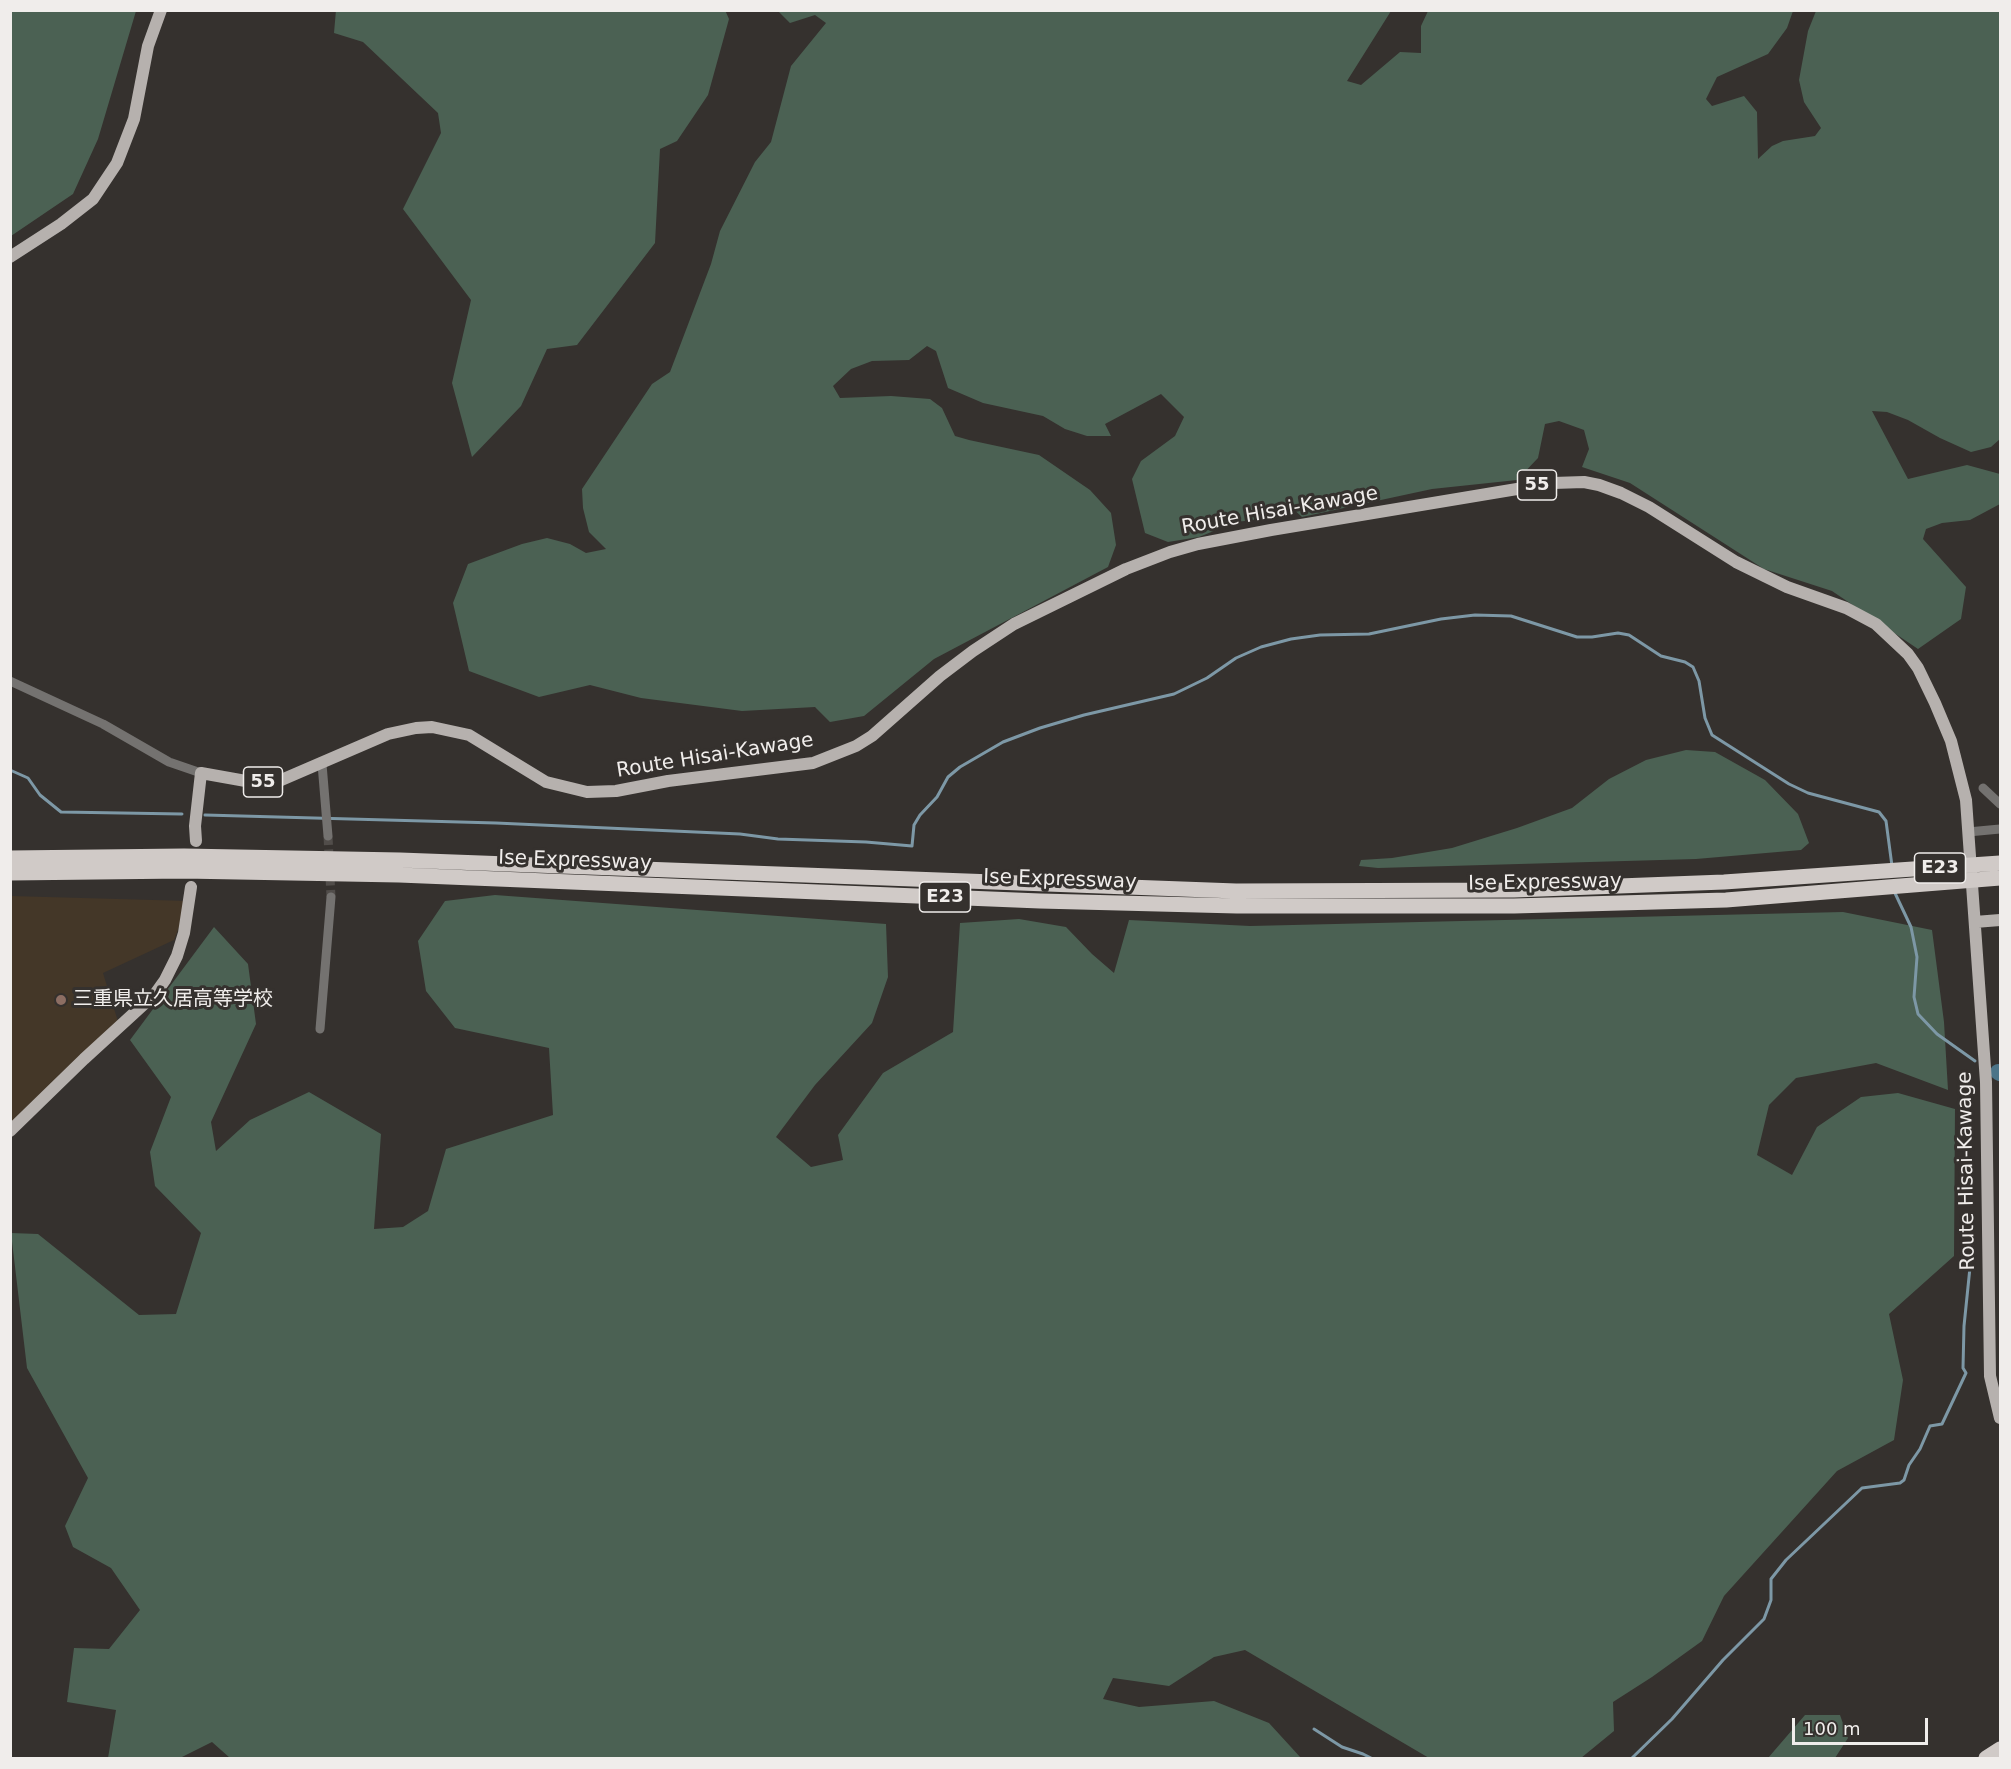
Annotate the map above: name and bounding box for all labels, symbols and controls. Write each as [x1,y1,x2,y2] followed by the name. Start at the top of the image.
[1518,470,1556,500] road number: 55
[1180,482,1380,540] street label: Route Hisai-Kawage
[615,729,815,783] street label: Route Hisai-Kawage
[244,767,282,797] road number: 55
[498,846,652,876] street label: Ise Expressway
[1914,853,1966,883] road number: E23
[983,865,1137,895] street label: Ise Expressway
[1468,870,1622,896] street label: Ise Expressway
[920,882,970,912] road number: E23
[73,988,273,1012] place label: 三重県立久居高等学校
[54,993,68,1007] marker: 三重県立久居高等学校
[1953,1071,1981,1271] street label: Route Hisai-Kawage
[1795,1706,1932,1744] scale bar
[1803,1718,1861,1739] text: 100 m

